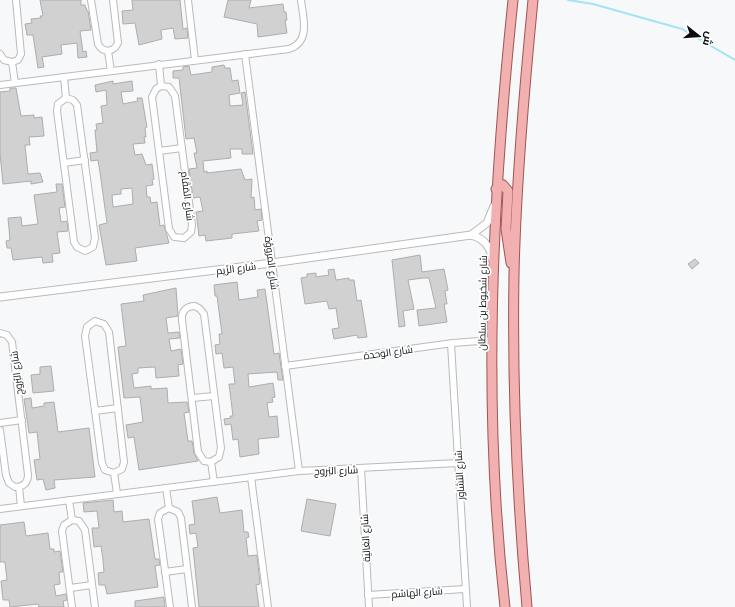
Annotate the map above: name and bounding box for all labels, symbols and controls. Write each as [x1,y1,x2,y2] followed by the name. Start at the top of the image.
[679,16,719,56] north arrow
[700,30,716,47] text: ش
[177,171,196,222] street label: شارع المَقَام
[262,236,280,291] street label: شارع المروؤة
[476,255,490,351] street label: شارع شخبوط بن سلطان
[215,261,257,278] street label: شارع الرِّيم
[363,344,414,362] street label: شارع الوَحدة
[8,350,26,396] street label: شارع البُروج
[453,450,467,501] street label: شارع التشاور
[314,464,358,478] street label: شارع البُروج
[359,514,373,562] street label: شارع الغالية
[391,585,443,602] street label: شارع الهاشم

